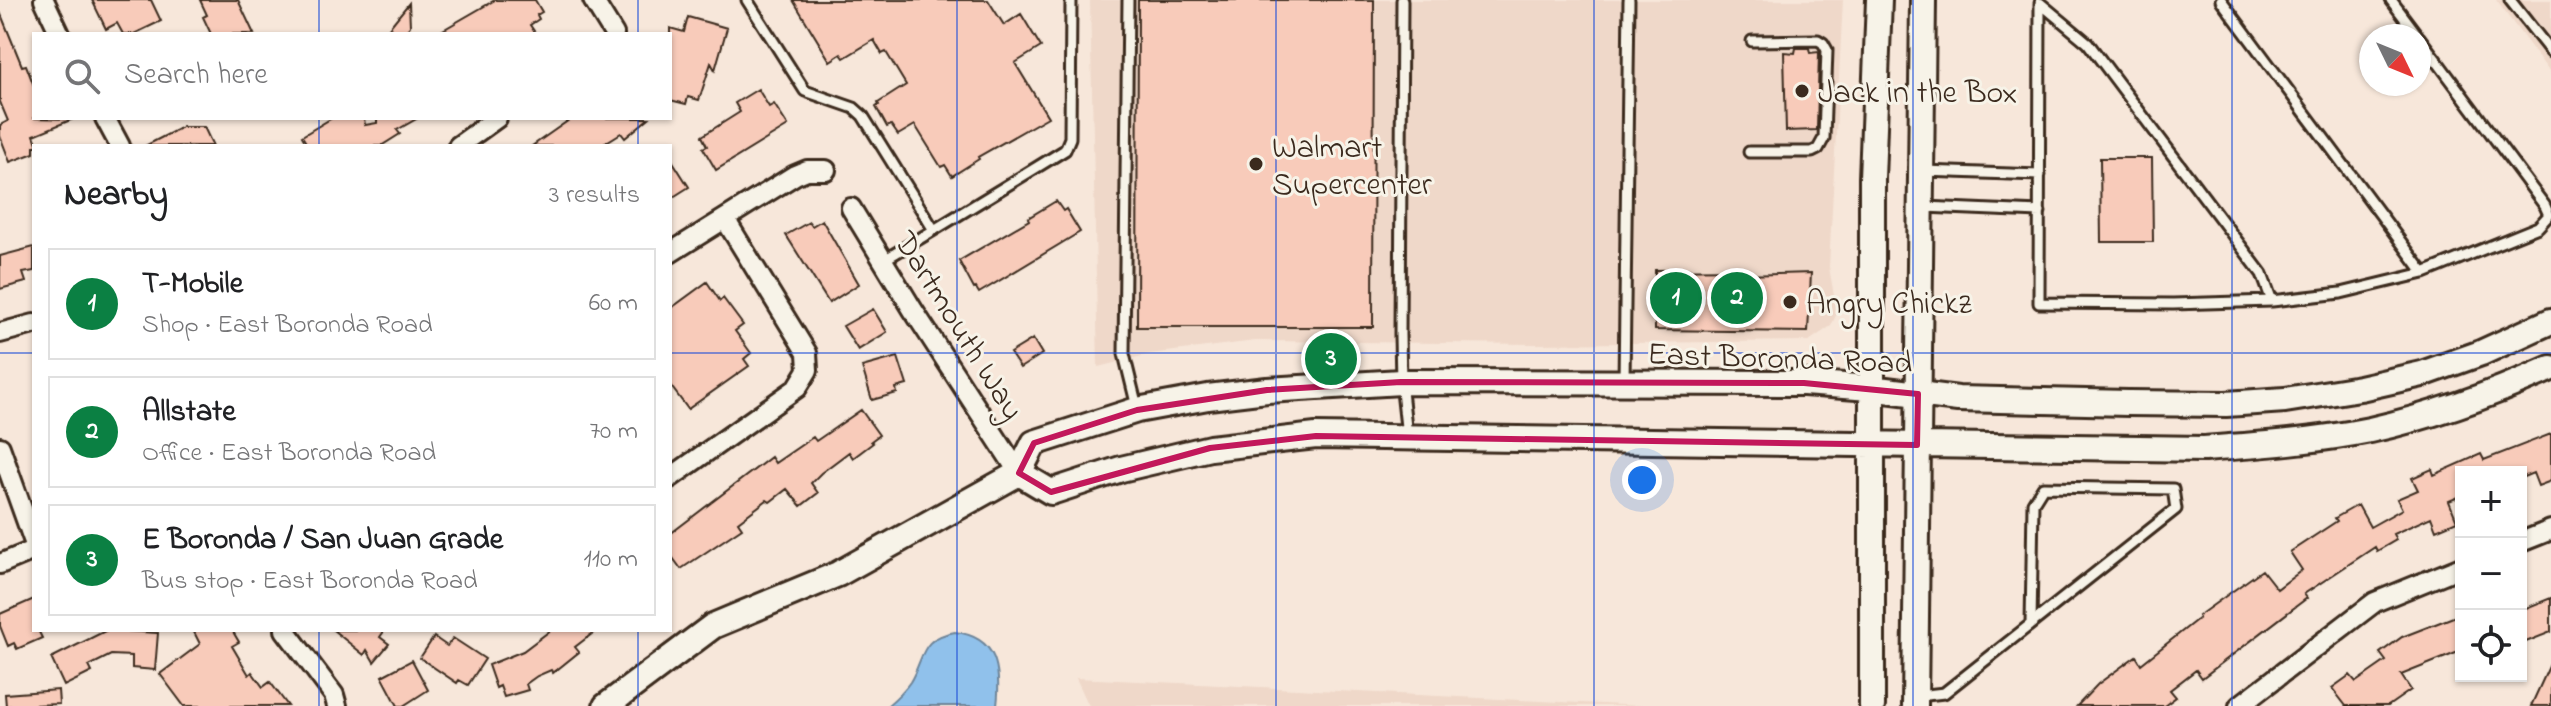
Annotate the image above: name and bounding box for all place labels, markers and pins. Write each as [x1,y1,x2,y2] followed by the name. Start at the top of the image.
[1818,71,2017,118] place label: Jack in the Box
[1793,82,1811,100] marker: Jack in the Box
[1272,126,1432,210] place label: Walmart Supercenter
[1247,155,1265,173] marker: Walmart Supercenter
[1650,268,1702,328] pin: 1
[1711,268,1763,328] pin: 2
[1806,282,1972,329] place label: Angry Chickz
[1781,293,1799,311] marker: Angry Chickz
[1305,329,1357,389] pin: 3

